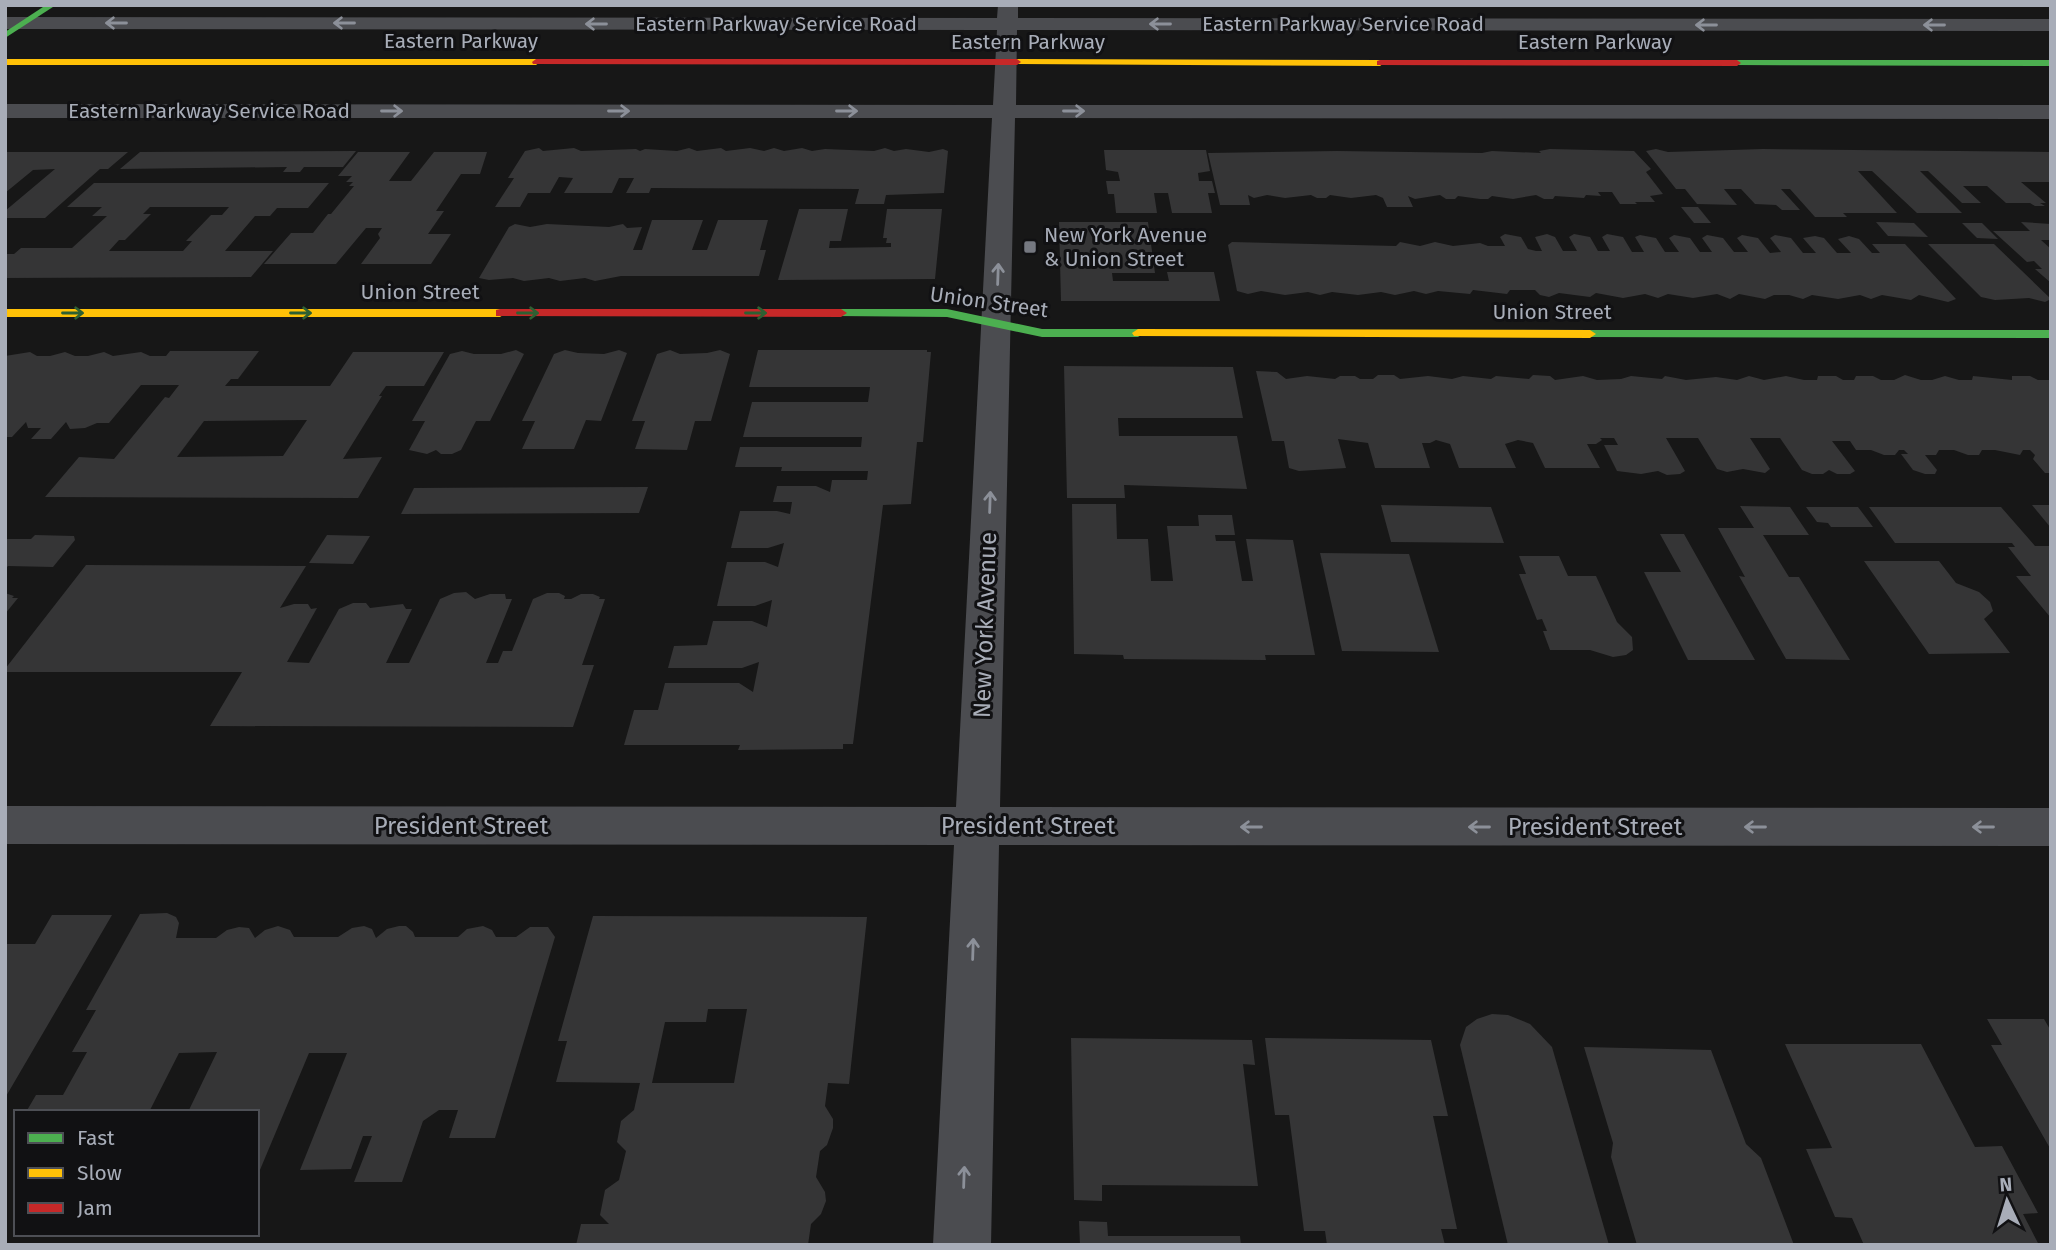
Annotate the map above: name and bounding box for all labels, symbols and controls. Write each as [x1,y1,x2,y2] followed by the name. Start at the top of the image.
[635,11,917,37] street label: Eastern Parkway Service Road
[1202,11,1484,37] street label: Eastern Parkway Service Road
[105,16,128,30] one-way arrow
[333,16,356,30] one-way arrow
[585,17,608,31] one-way arrow
[1149,17,1172,31] one-way arrow
[1695,18,1718,32] one-way arrow
[1922,18,1945,32] one-way arrow
[384,28,539,54] street label: Eastern Parkway
[951,29,1106,55] street label: Eastern Parkway
[1518,29,1673,55] street label: Eastern Parkway
[68,98,350,124] street label: Eastern Parkway Service Road
[380,104,403,118] one-way arrow
[608,104,631,118] one-way arrow
[835,104,858,118] one-way arrow
[1063,104,1086,118] one-way arrow
[1044,222,1207,272] place label: New York Avenue & Union Street
[1022,239,1038,255] marker: New York Avenue & Union Street
[991,263,1005,286] one-way arrow
[360,279,480,305] street label: Union Street
[928,281,1050,323] street label: Union Street
[1492,299,1612,325] street label: Union Street
[62,306,85,320] one-way arrow
[289,306,312,320] one-way arrow
[517,306,540,320] one-way arrow
[744,306,767,320] one-way arrow
[983,490,996,513] one-way arrow
[968,531,1002,719] street label: New York Avenue
[374,812,549,840] street label: President Street
[941,812,1116,840] street label: President Street
[1508,813,1683,841] street label: President Street
[1240,820,1263,834] one-way arrow
[1467,820,1490,834] one-way arrow
[1744,820,1767,834] one-way arrow
[1971,820,1994,834] one-way arrow
[967,938,980,961] one-way arrow
[14,1110,259,1236] legend
[77,1125,115,1151] text: Fast
[77,1160,122,1186] text: Slow
[958,1165,971,1188] one-way arrow
[1972,1166,2042,1236] north arrow
[1999,1173,2013,1196] text: N
[77,1195,113,1221] text: Jam

